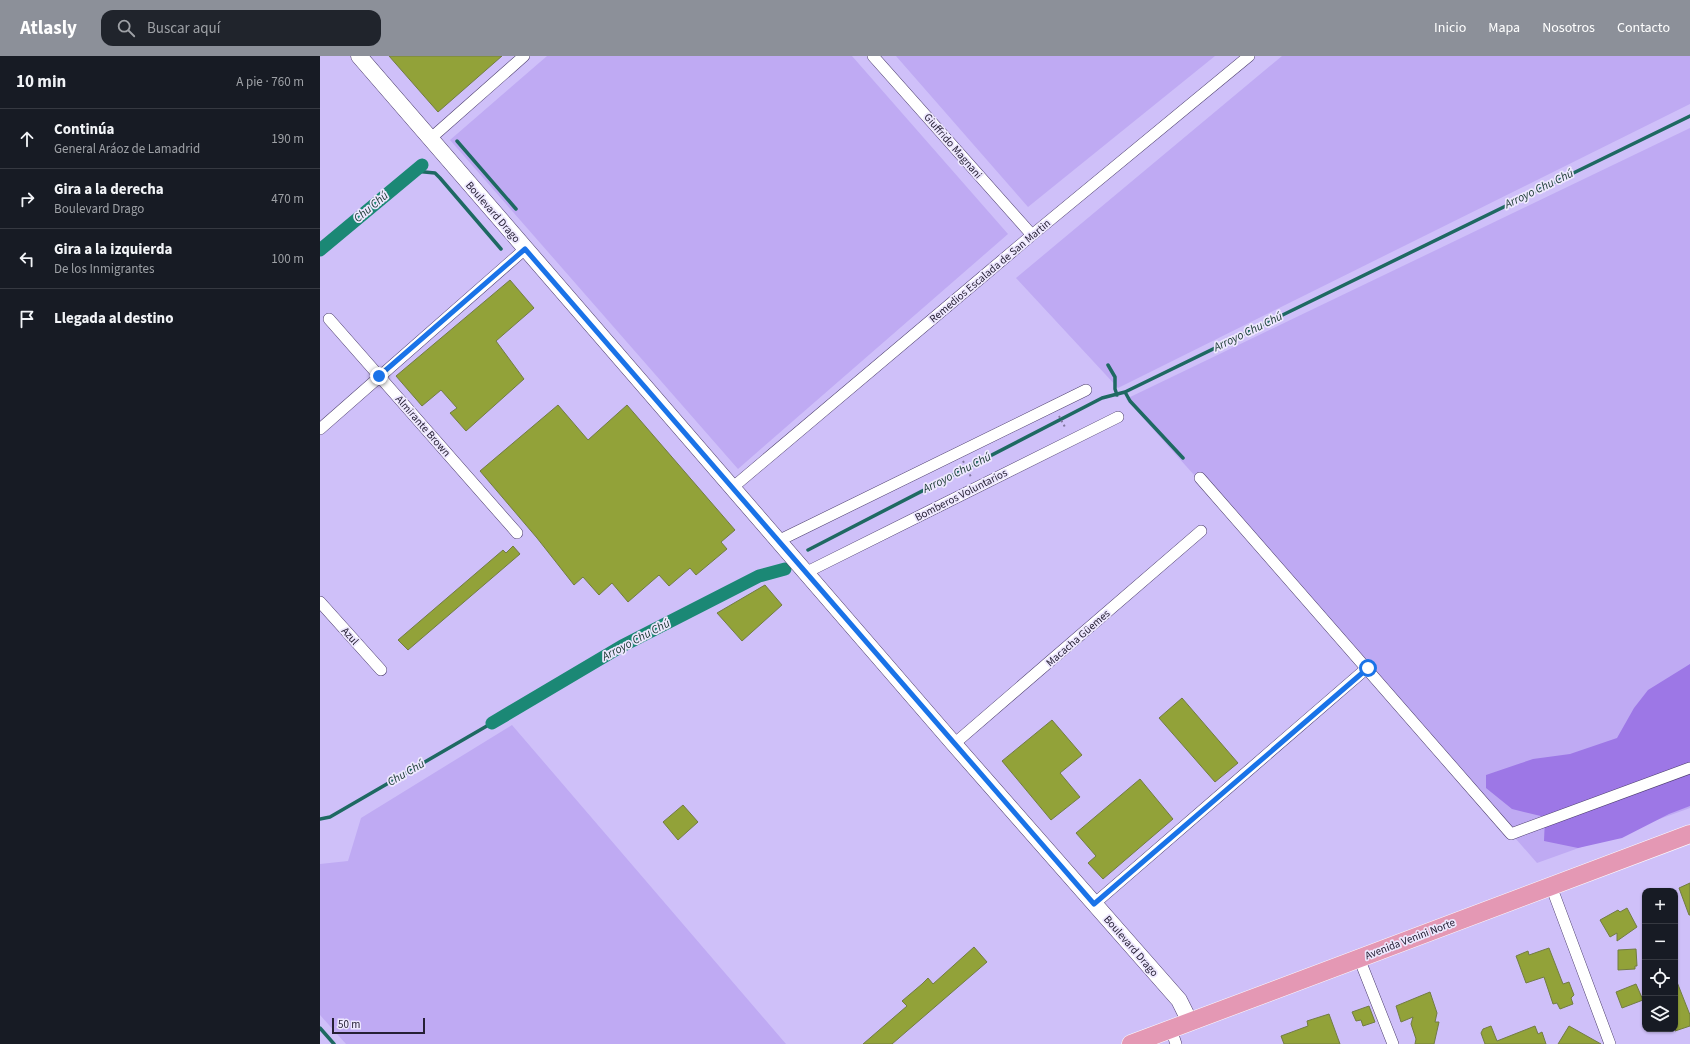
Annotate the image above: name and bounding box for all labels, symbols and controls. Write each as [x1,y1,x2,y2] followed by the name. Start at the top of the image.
[101,10,381,46] search box
[20,15,77,42] text: Atlasly
[115,17,137,39] icon: search
[147,18,220,39] text: Buscar aquí
[1434,18,1466,38] text: Inicio
[1488,18,1520,38] text: Mapa
[1542,18,1595,38] text: Nosotros
[1617,18,1670,38] text: Contacto
[16,70,66,94] text: 10 min
[236,73,304,91] text: A pie · 760 m
[920,110,986,182] street label: Giuffrido Magnani
[54,119,115,140] text: Continúa
[16,128,38,150] icon: ahead
[271,130,304,148] text: 190 m
[54,140,200,158] text: General Aráoz de Lamadrid
[1501,165,1576,213] water label: Arroyo Chu Chú
[462,178,524,246] street label: Boulevard Drago
[54,179,164,200] text: Gira a la derecha
[350,187,392,227] water label: Chu Chú
[16,188,38,210] icon: right
[271,190,304,208] text: 470 m
[54,200,144,218] text: Boulevard Drago
[926,216,1054,326] street label: Remedios Escalada de San Martin
[54,239,173,260] text: Gira a la izquierda
[16,248,38,270] icon: left
[271,250,304,268] text: 100 m
[54,260,154,278] text: De los Inmigrantes
[16,308,38,330] icon: arrive
[54,308,174,329] text: Llegada al destino
[1210,308,1285,356] water label: Arroyo Chu Chú
[370,367,388,385] route end
[392,392,454,460] street label: Almirante Brown
[919,448,994,498] water label: Arroyo Chu Chú
[912,465,1010,525] street label: Bomberos Voluntarios
[1043,606,1113,670] street label: Macacha Güemes
[598,615,673,666] water label: Arroyo Chu Chú
[338,624,362,648] street label: Azul
[1359,659,1377,677] route start
[384,755,428,791] water label: Chu Chú
[1642,888,1678,1032] map controls
[1642,888,1678,924] button: +
[1100,912,1162,980] street label: Boulevard Drago
[1363,915,1458,963] street label: Avenida Venini Norte
[1642,924,1678,960] button: −
[1642,960,1678,996] button: locate
[1642,996,1678,1032] button: layers
[332,1016,425,1035] scale bar
[338,1017,360,1032] text: 50 m

